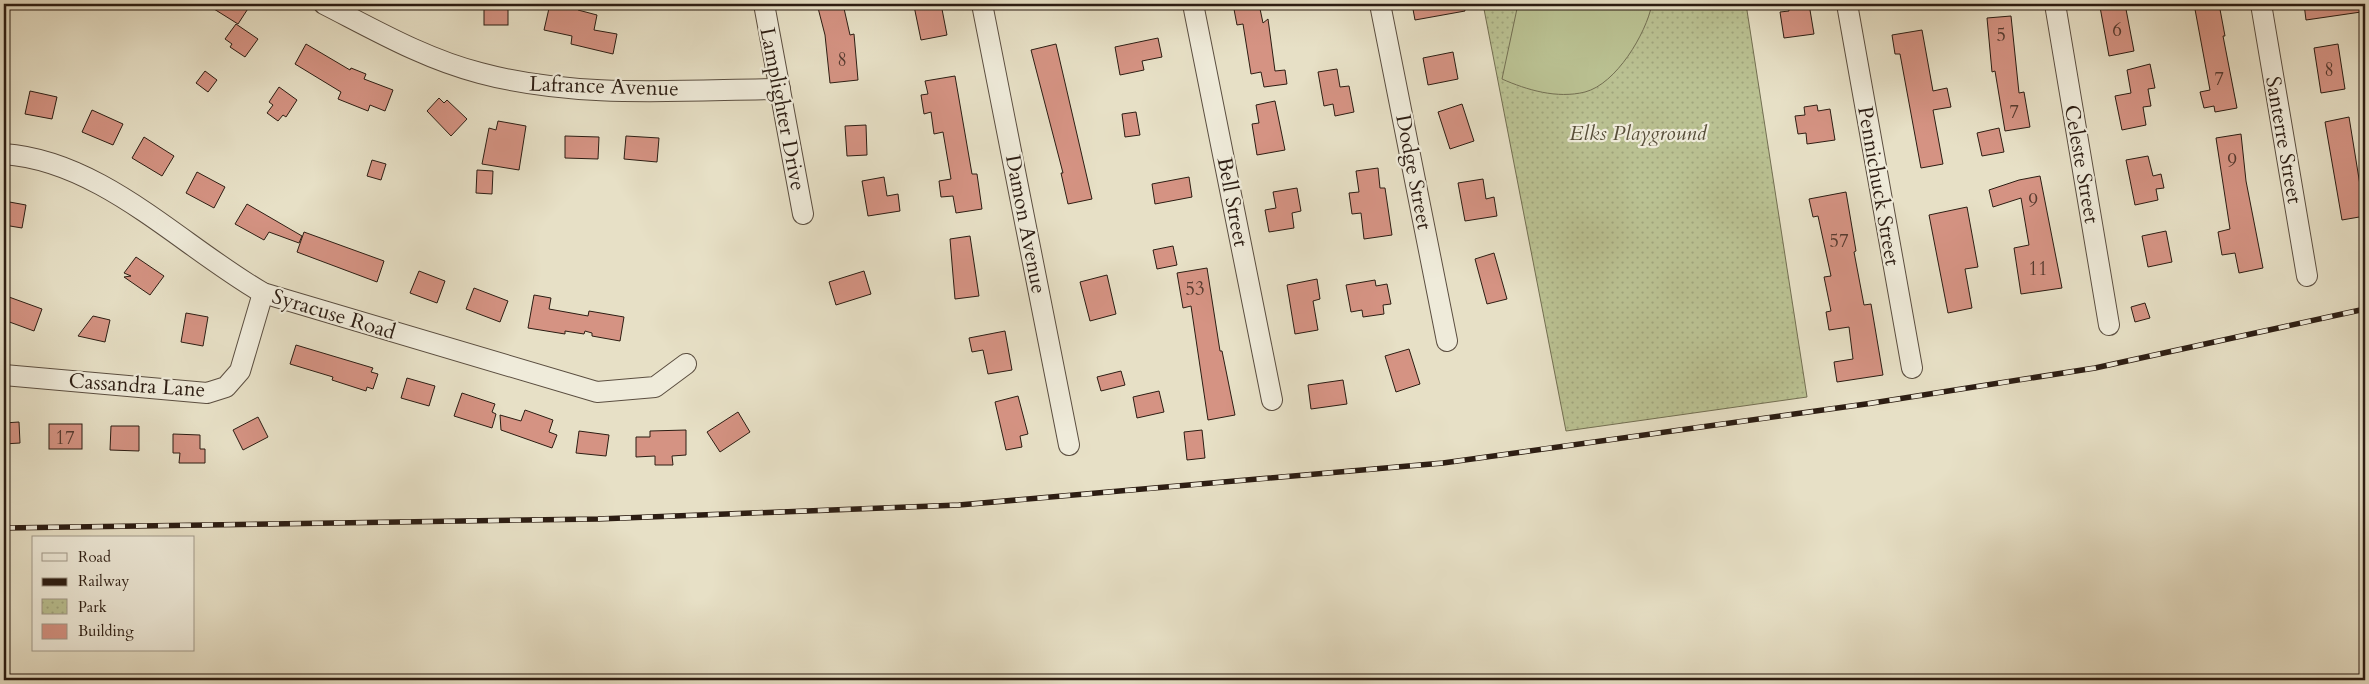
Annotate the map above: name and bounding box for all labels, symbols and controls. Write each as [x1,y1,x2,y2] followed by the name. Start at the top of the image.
[2112,17,2122,43] house number: 6
[1996,22,2006,48] house number: 5
[752,25,813,193] street label: Lamplighter Drive
[837,47,847,73] house number: 8
[2324,57,2334,83] house number: 8
[2214,66,2224,92] house number: 7
[529,69,679,104] street label: Lafrance Avenue
[2258,74,2309,206] street label: Santerre Street
[2009,99,2019,125] house number: 7
[2057,103,2106,226] street label: Celeste Street
[1850,104,1907,268] street label: Pennichuck Street
[1388,112,1439,233] street label: Dodge Street
[1569,119,1707,148] park label: Elks Playground
[2227,148,2237,174] house number: 9
[998,152,1053,296] street label: Damon Avenue
[1210,155,1255,250] street label: Bell Street
[2028,188,2038,214] house number: 9
[1829,228,1849,254] house number: 57
[2028,256,2048,282] house number: 11
[1185,276,1205,302] house number: 53
[269,282,399,347] street label: Syracuse Road
[68,366,206,405] street label: Cassandra Lane
[55,425,75,451] house number: 17
[32,536,195,652] legend
[78,547,111,567] text: Road
[78,571,129,591] text: Railway
[78,597,107,617] text: Park
[78,621,134,641] text: Building

